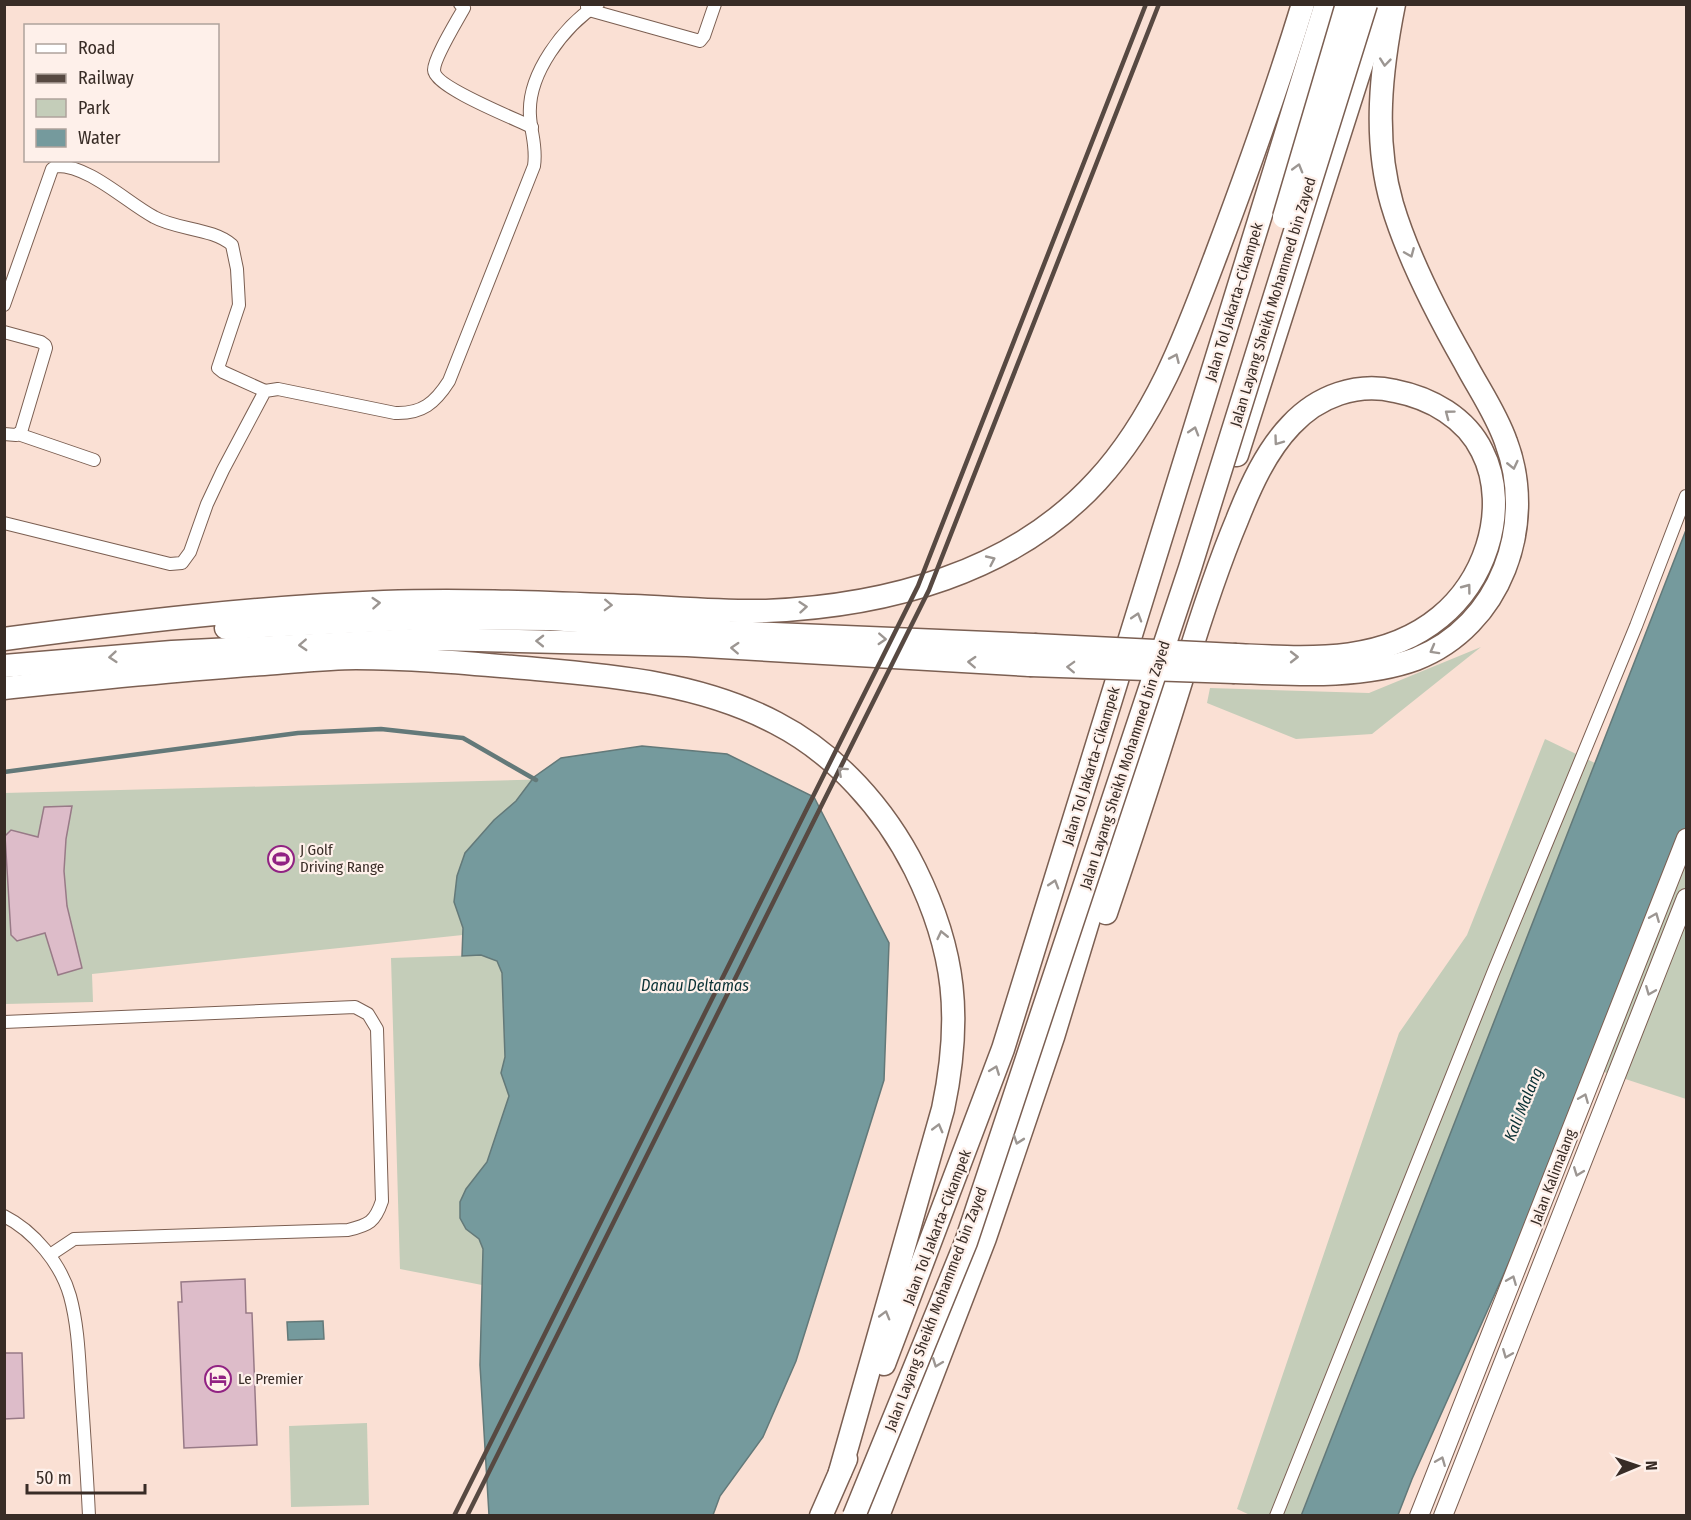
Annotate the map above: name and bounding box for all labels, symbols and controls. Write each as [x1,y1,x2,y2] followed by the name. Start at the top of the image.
[24,24,219,162] legend
[78,37,115,59] text: Road
[1379,58,1392,67] one-way arrow
[78,67,134,89] text: Railway
[78,97,111,119] text: Park
[78,127,121,149] text: Water
[1291,164,1303,174] one-way arrow
[1226,175,1320,429] street label: Jalan Layang Sheikh Mohammed bin Zayed
[1201,221,1267,383] street label: Jalan Tol Jakarta–Cikampek
[1403,246,1415,257] one-way arrow
[1168,354,1180,365] one-way arrow
[1444,410,1455,421] one-way arrow
[1187,426,1199,437] one-way arrow
[1274,435,1285,446] one-way arrow
[1505,460,1518,470] one-way arrow
[985,556,996,568] one-way arrow
[1460,584,1471,595] one-way arrow
[372,596,381,609] one-way arrow
[604,599,613,612] one-way arrow
[799,601,808,614] one-way arrow
[1130,612,1142,623] one-way arrow
[878,632,887,645] one-way arrow
[536,635,545,648] one-way arrow
[299,639,308,652] one-way arrow
[1076,639,1174,891] street label: Jalan Layang Sheikh Mohammed bin Zayed
[731,642,740,655] one-way arrow
[1429,643,1440,654] one-way arrow
[109,650,118,663] one-way arrow
[1290,651,1299,663] one-way arrow
[967,656,976,669] one-way arrow
[1067,660,1076,673] one-way arrow
[1058,685,1124,847] street label: Jalan Tol Jakarta–Cikampek
[838,767,849,778] one-way arrow
[300,841,384,876] place label: J Golf Driving Range
[266,844,296,874] sports icon: J Golf Driving Range
[1047,879,1059,890] one-way arrow
[1648,912,1661,923] one-way arrow
[936,931,949,941] one-way arrow
[641,976,749,995] water label: Danau Deltamas
[1645,985,1657,996] one-way arrow
[988,1065,1001,1076] one-way arrow
[1500,1065,1547,1144] water label: Kali Malang
[1577,1094,1589,1105] one-way arrow
[931,1123,943,1133] one-way arrow
[1526,1126,1580,1228] street label: Jalan Kalimalang
[1012,1134,1025,1145] one-way arrow
[899,1147,975,1307] street label: Jalan Tol Jakarta–Cikampek
[1573,1166,1585,1177] one-way arrow
[881,1184,991,1434] street label: Jalan Layang Sheikh Mohammed bin Zayed
[1505,1275,1517,1286] one-way arrow
[878,1310,890,1321] one-way arrow
[1502,1348,1514,1359] one-way arrow
[932,1357,944,1368] one-way arrow
[203,1364,233,1394] hotel icon: Le Premier
[238,1370,304,1388] place label: Le Premier
[1607,1436,1667,1496] north arrow
[1434,1456,1446,1467] one-way arrow
[27,1457,146,1495] scale bar
[1642,1460,1661,1471] text: N
[36,1467,72,1489] text: 50 m

